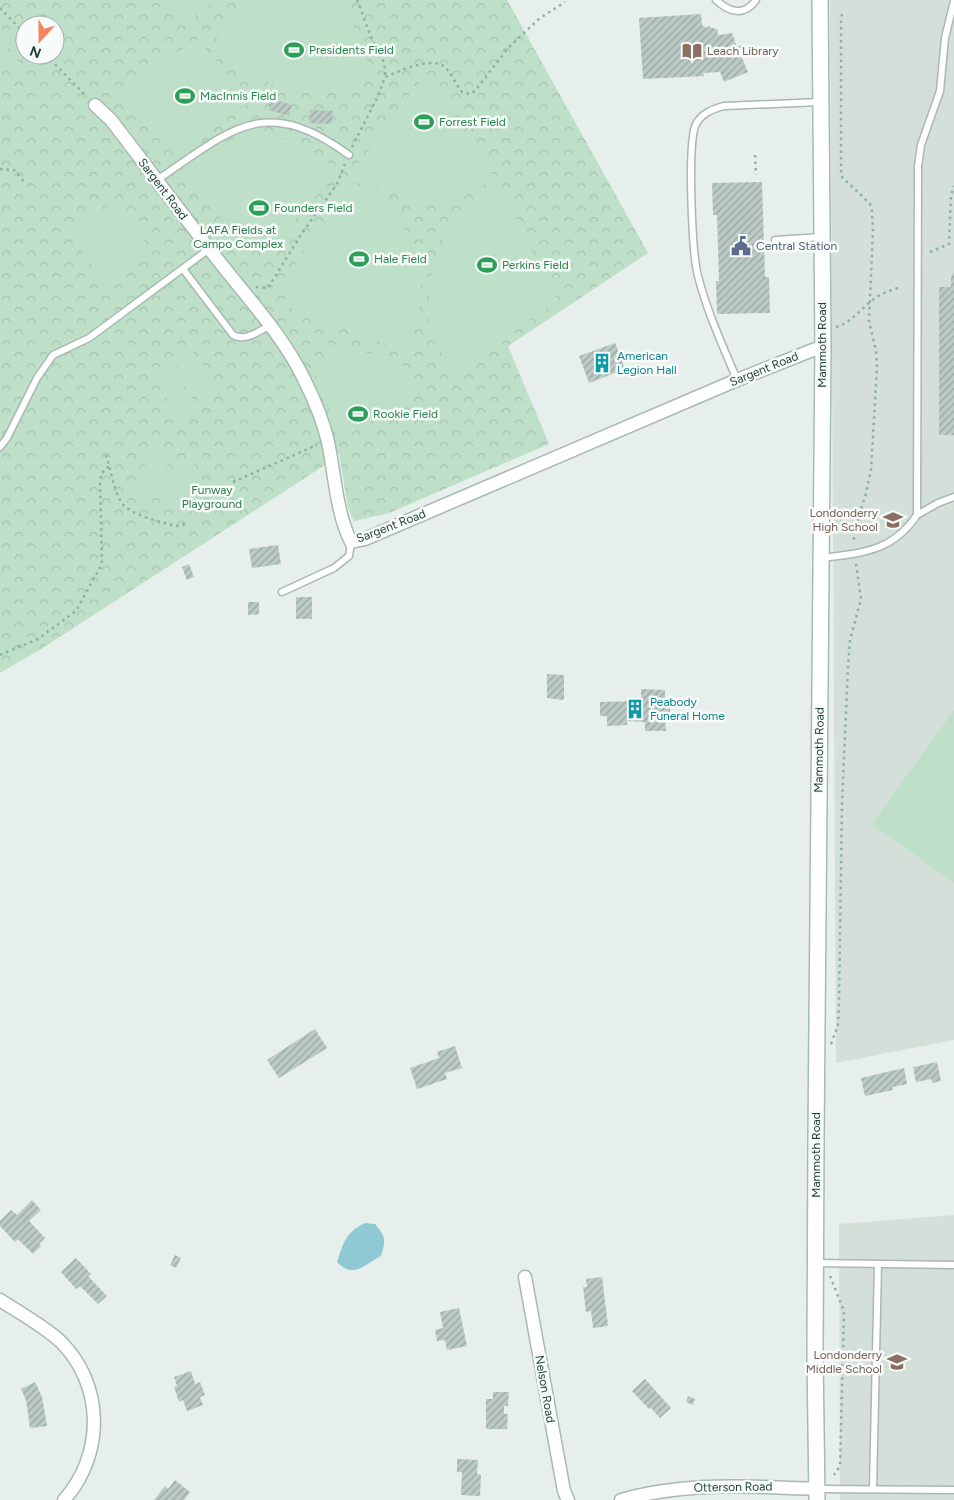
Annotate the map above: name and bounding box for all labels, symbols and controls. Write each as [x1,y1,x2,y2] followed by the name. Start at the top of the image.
[15,15,65,65] north arrow
[283,39,305,61] sports icon: Presidents Field
[681,40,703,62] library icon: Leach Library
[27,42,44,62] text: N
[309,43,394,57] place label: Presidents Field
[707,44,779,58] place label: Leach Library
[174,85,196,107] sports icon: MacInnis Field
[200,89,276,103] place label: MacInnis Field
[413,111,435,133] sports icon: Forrest Field
[439,115,506,129] place label: Forrest Field
[135,156,191,222] street label: Sargent Road
[248,197,270,219] sports icon: Founders Field
[274,201,353,215] place label: Founders Field
[193,223,283,251] park label: LAFA Fields at Campo Complex
[730,235,752,257] public building icon: Central Station
[756,239,837,253] place label: Central Station
[348,248,370,270] sports icon: Hale Field
[374,252,427,266] place label: Hale Field
[476,254,498,276] sports icon: Perkins Field
[502,258,569,272] place label: Perkins Field
[815,302,829,388] street label: Mammoth Road
[617,349,677,377] place label: American Legion Hall
[728,349,800,389] street label: Sargent Road
[591,352,613,374] building icon: American Legion Hall
[347,403,369,425] sports icon: Rookie Field
[373,407,438,421] place label: Rookie Field
[182,483,242,511] park label: Funway Playground
[354,506,428,546] street label: Sargent Road
[809,506,879,534] place label: Londonderry High School
[882,509,904,531] school or university icon: Londonderry High School
[650,695,725,723] place label: Peabody Funeral Home
[624,698,646,720] building icon: Peabody Funeral Home
[811,707,827,793] street label: Mammoth Road
[809,1112,823,1198] street label: Mammoth Road
[806,1348,883,1376] place label: Londonderry Middle School
[886,1351,908,1373] school or university icon: Londonderry Middle School
[532,1354,558,1424] street label: Nelson Road
[693,1479,773,1495] street label: Otterson Road

